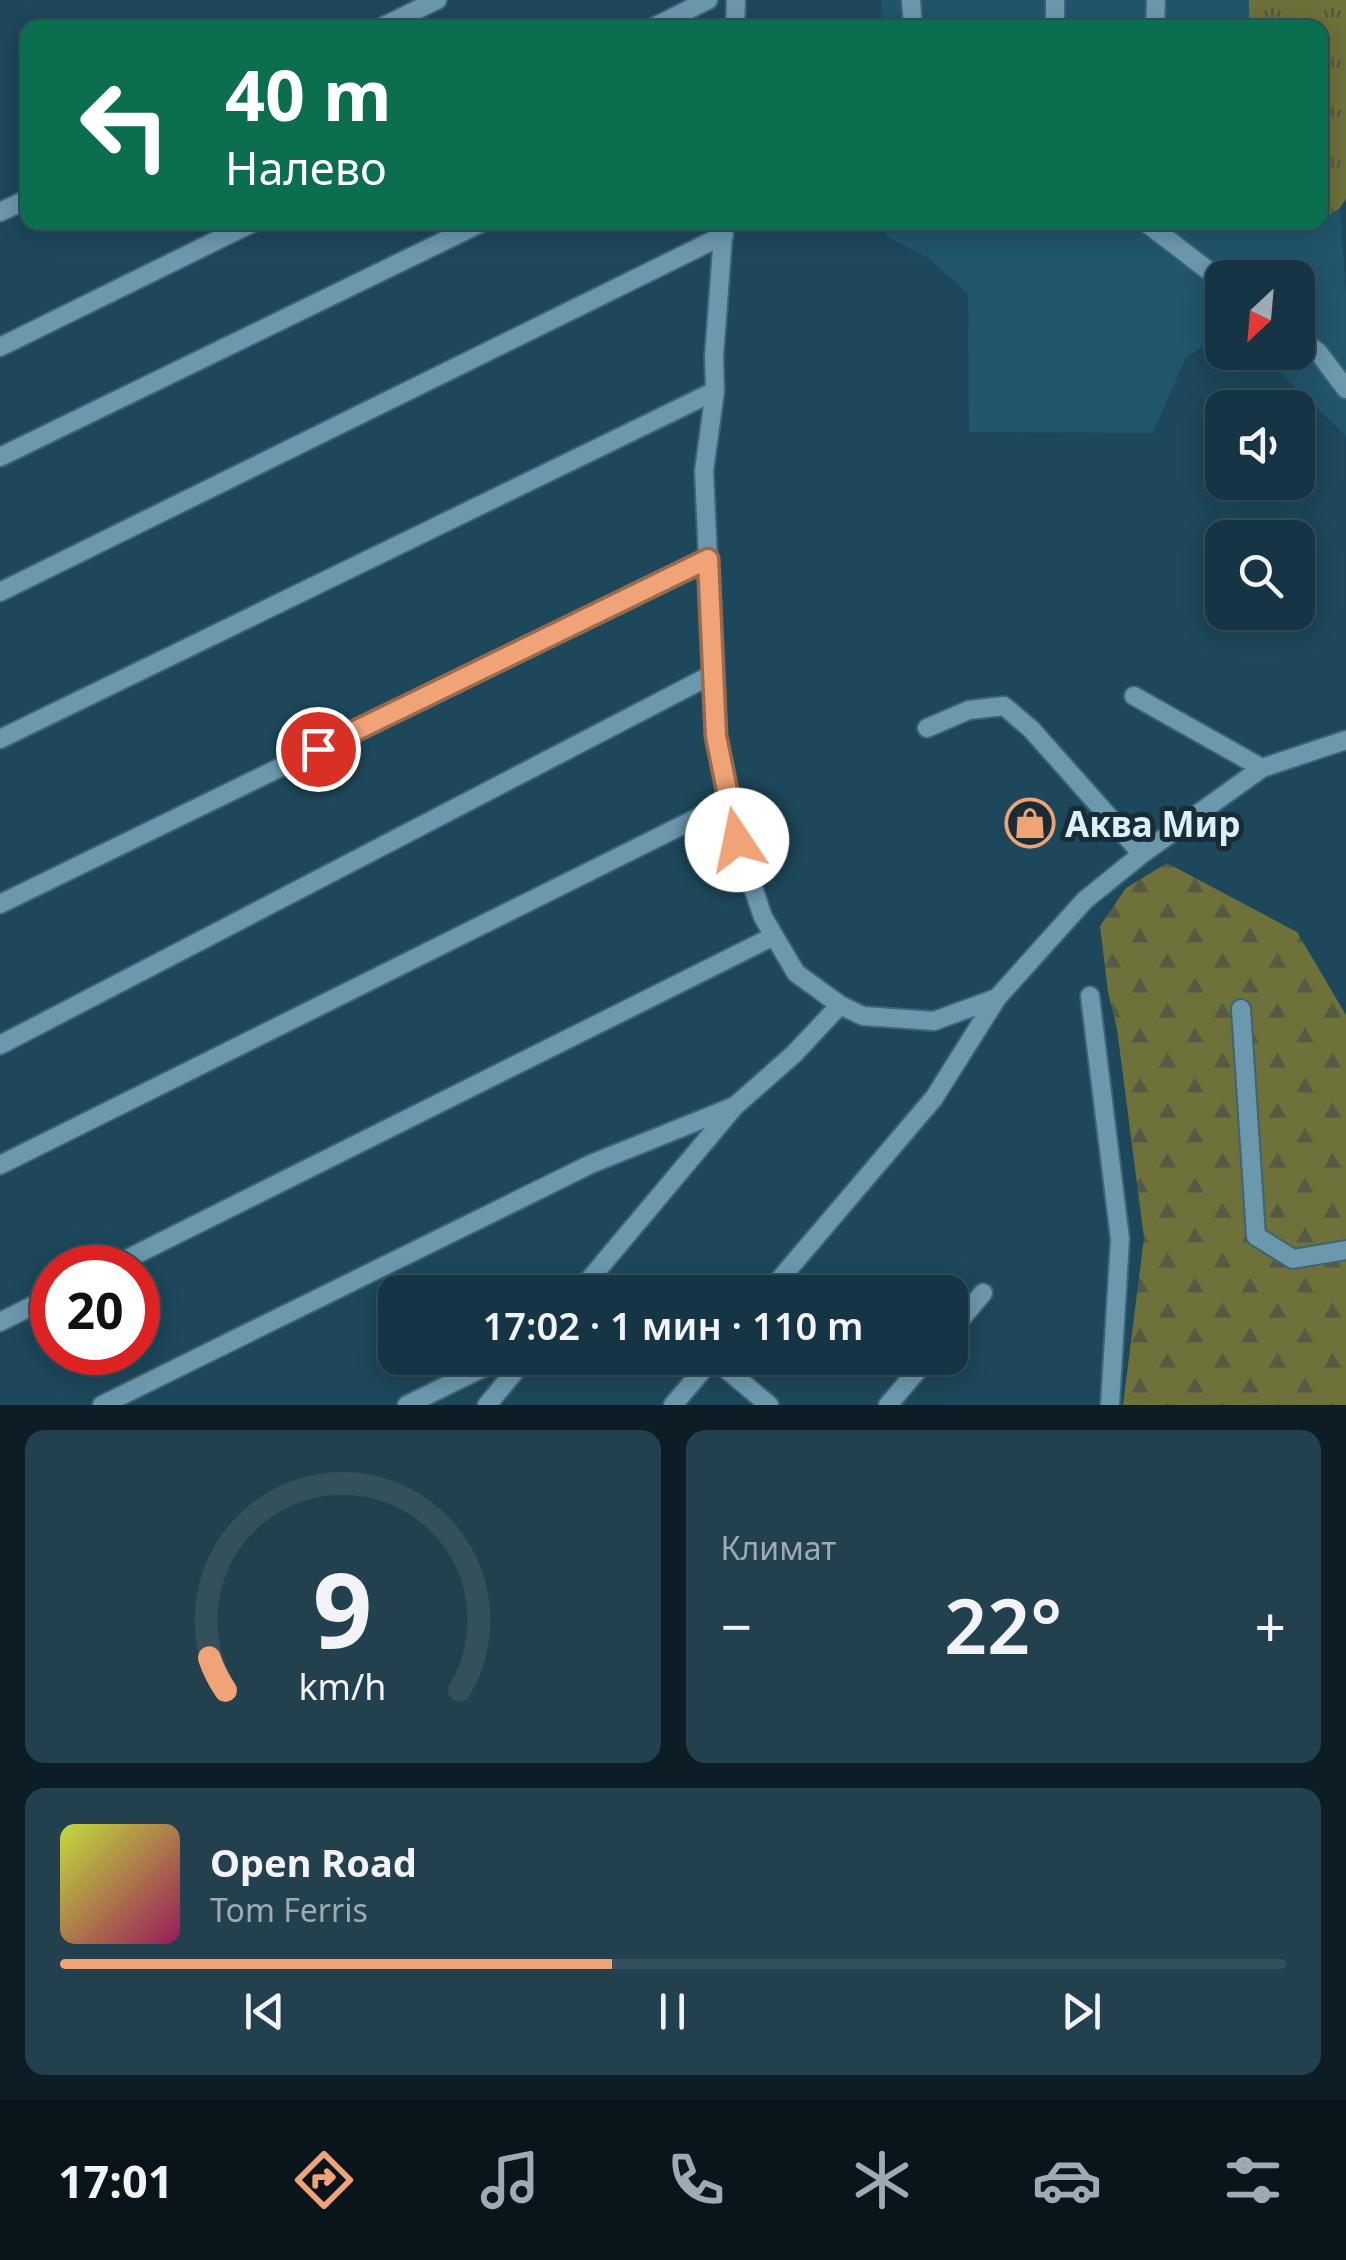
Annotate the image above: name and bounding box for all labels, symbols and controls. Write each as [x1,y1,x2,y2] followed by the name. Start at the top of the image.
[225,46,392,142] text: 40 m
[60,60,190,190] icon: left
[225,137,387,198] text: Налево
[1205,260,1315,370] north arrow
[1205,260,1315,630] map controls
[1205,390,1315,500] button: sound
[1205,520,1315,630] button: search
[276,707,361,792] pin
[291,722,346,777] icon: arrive
[685,788,789,892] position arrow
[1004,797,1056,849] shop icon: Аква Мир
[1065,800,1240,847] place label: Аква Мир
[30,1245,160,1375] speed limit sign: 20
[482,1299,864,1351] text: 17:02 · 1 мин · 110 m
[721,1526,836,1569] text: Климат
[313,1537,373,1678] text: 9
[944,1574,1062,1676] text: 22°
[721,1588,752,1663] text: −
[1255,1588,1286,1663] text: +
[299,1662,387,1710] text: km/h
[210,1836,417,1888] text: Open Road
[210,1888,368,1931] text: Tom Ferris
[237,1984,292,2039] icon: previous
[645,1984,700,2039] icon: pause
[1054,1984,1109,2039] icon: next
[289,2145,359,2215] icon: directions
[475,2145,545,2215] icon: music
[661,2145,731,2215] icon: phone
[847,2145,917,2215] icon: climate
[1032,2145,1102,2215] icon: car
[1218,2145,1288,2215] icon: filters
[58,2150,173,2211] text: 17:01

